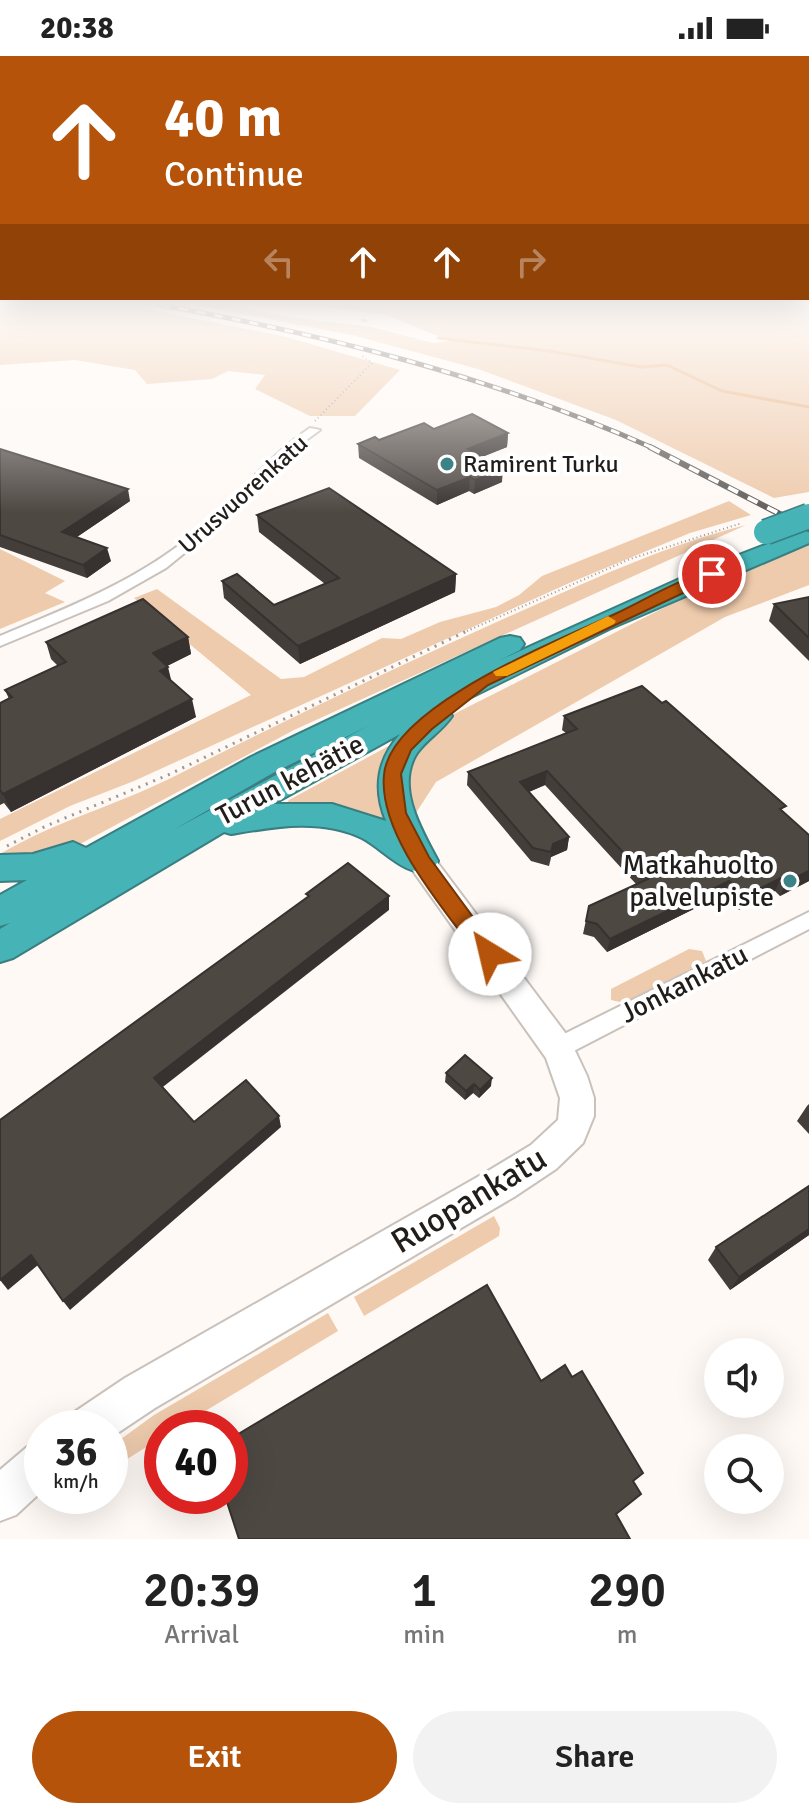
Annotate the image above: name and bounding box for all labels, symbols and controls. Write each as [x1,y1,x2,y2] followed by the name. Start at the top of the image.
[40,10,114,47] text: 20:38
[164,83,282,152] text: 40 m
[32,88,136,192] icon: ahead
[164,152,304,197] text: Continue
[257,240,301,284] icon: left
[341,240,385,284] icon: ahead
[425,240,469,284] icon: ahead
[509,240,553,284] icon: right
[172,428,314,560] street label: Urusvuorenkatu
[463,449,619,479] place label: Ramirent Turku
[438,455,456,473] marker: Ramirent Turku
[678,540,746,608] pin
[690,552,734,596] icon: arrive
[210,727,370,833] street label: Turun kehätie
[623,848,774,914] place label: Matkahuolto palvelupiste
[781,872,799,890] marker: Matkahuolto palvelupiste
[448,912,532,996] position arrow
[614,937,754,1031] street label: Jonkankatu
[384,1137,554,1263] street label: Ruopankatu
[704,1338,784,1514] map controls
[704,1338,784,1418] button: sound
[144,1410,248,1514] speed limit sign: 40
[54,1427,98,1477] text: 36
[704,1434,784,1514] button: search
[53,1469,99,1494] text: km/h
[143,1561,260,1620] text: 20:39
[411,1561,437,1620] text: 1
[588,1561,666,1620] text: 290
[164,1619,239,1651] text: Arrival
[403,1619,445,1651] text: min
[617,1619,637,1651] text: m
[32,1711,397,1803] button: Exit
[413,1711,777,1803] button: Share

